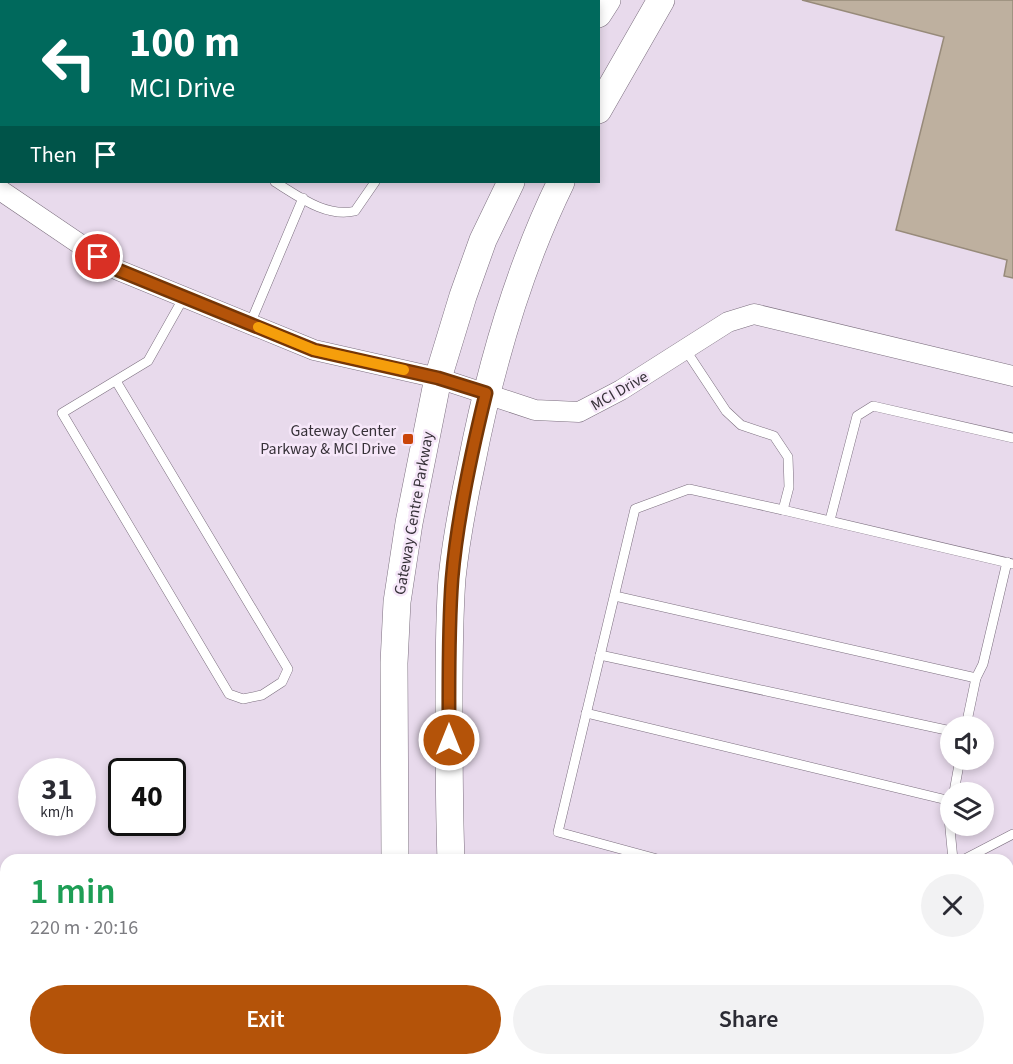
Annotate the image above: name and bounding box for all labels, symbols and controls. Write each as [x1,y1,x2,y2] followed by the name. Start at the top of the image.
[129,13,240,73] text: 100 m
[30,24,108,102] icon: left
[129,69,235,108] text: MCI Drive
[89,138,122,171] icon: arrive
[30,139,77,171] text: Then
[72,231,123,282] pin
[81,240,114,273] icon: arrive
[587,366,652,416] street label: MCI Drive
[260,420,396,460] place label: Gateway Center Parkway & MCI Drive
[389,429,439,597] street label: Gateway Centre Parkway
[401,432,415,446] marker: Gateway Center Parkway & MCI Drive
[417,708,481,772] position arrow
[940,716,994,836] map controls
[940,716,994,770] button: sound
[108,758,186,836] speed limit sign: 40
[41,768,73,811] text: 31
[940,782,994,836] button: layers
[40,802,74,823] text: km/h
[30,866,116,917] text: 1 min
[921,874,984,937] button: close
[30,914,138,942] text: 220 m · 20:16
[30,985,501,1054] button: Exit
[513,985,984,1054] button: Share

